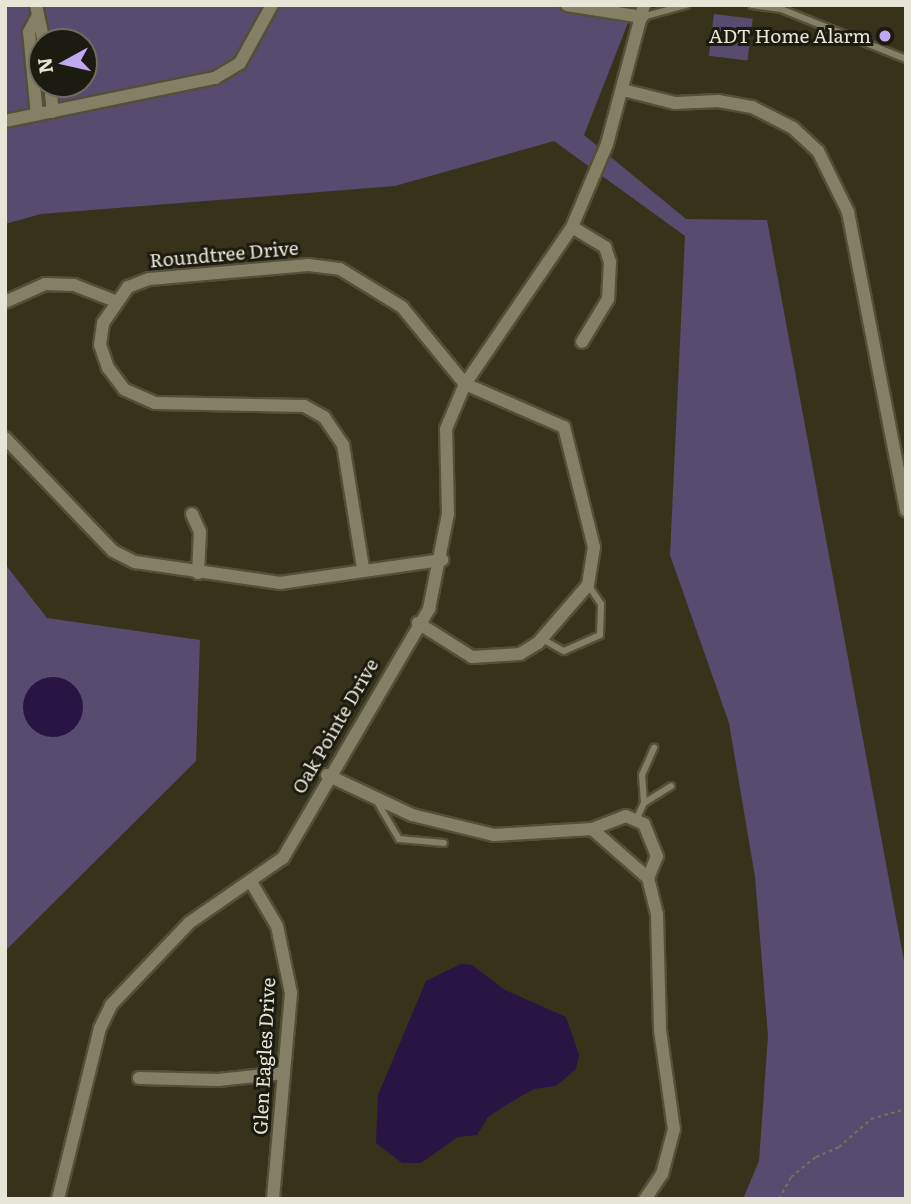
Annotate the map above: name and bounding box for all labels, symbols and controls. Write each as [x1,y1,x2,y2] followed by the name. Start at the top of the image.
[709,25,871,47] place label: ADT Home Alarm
[28,28,98,98] north arrow
[877,28,893,44] marker: ADT Home Alarm
[29,56,59,75] text: N
[148,236,300,272] street label: Roundtree Drive
[287,654,383,798] street label: Oak Pointe Drive
[248,977,280,1135] street label: Glen Eagles Drive

